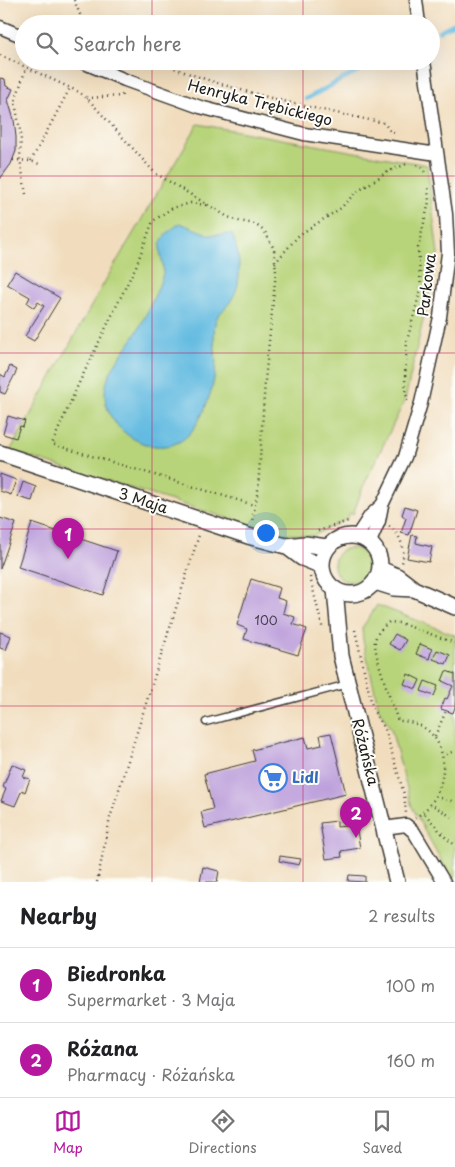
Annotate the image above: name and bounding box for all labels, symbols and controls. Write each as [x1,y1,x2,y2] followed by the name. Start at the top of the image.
[15,15,440,70] search box
[33,29,61,57] icon: search
[73,29,182,57] text: Search here
[186,72,335,131] street label: Henryka Trębickiego
[410,251,441,318] street label: Parkowa
[116,481,172,519] street label: 3 Maja
[52,518,84,559] pin: 1
[253,520,279,546] your location
[255,611,278,629] house number: 100
[347,716,386,788] street label: Różańska
[258,763,288,793] supermarket icon: Lidl
[292,765,319,788] place label: Lidl
[340,797,372,838] pin: 2
[20,899,97,931] text: Nearby
[368,903,435,927] text: 2 results
[67,959,166,987] text: Biedronka
[32,973,40,997] text: 1
[386,973,435,997] text: 100 m
[67,987,235,1011] text: Supermarket · 3 Maja
[67,1034,138,1062] text: Różana
[30,1048,42,1072] text: 2
[387,1048,435,1072] text: 160 m
[67,1062,235,1086] text: Pharmacy · Różańska
[53,1107,83,1158] tab: Map
[189,1107,257,1158] tab: Directions
[362,1107,402,1158] tab: Saved

